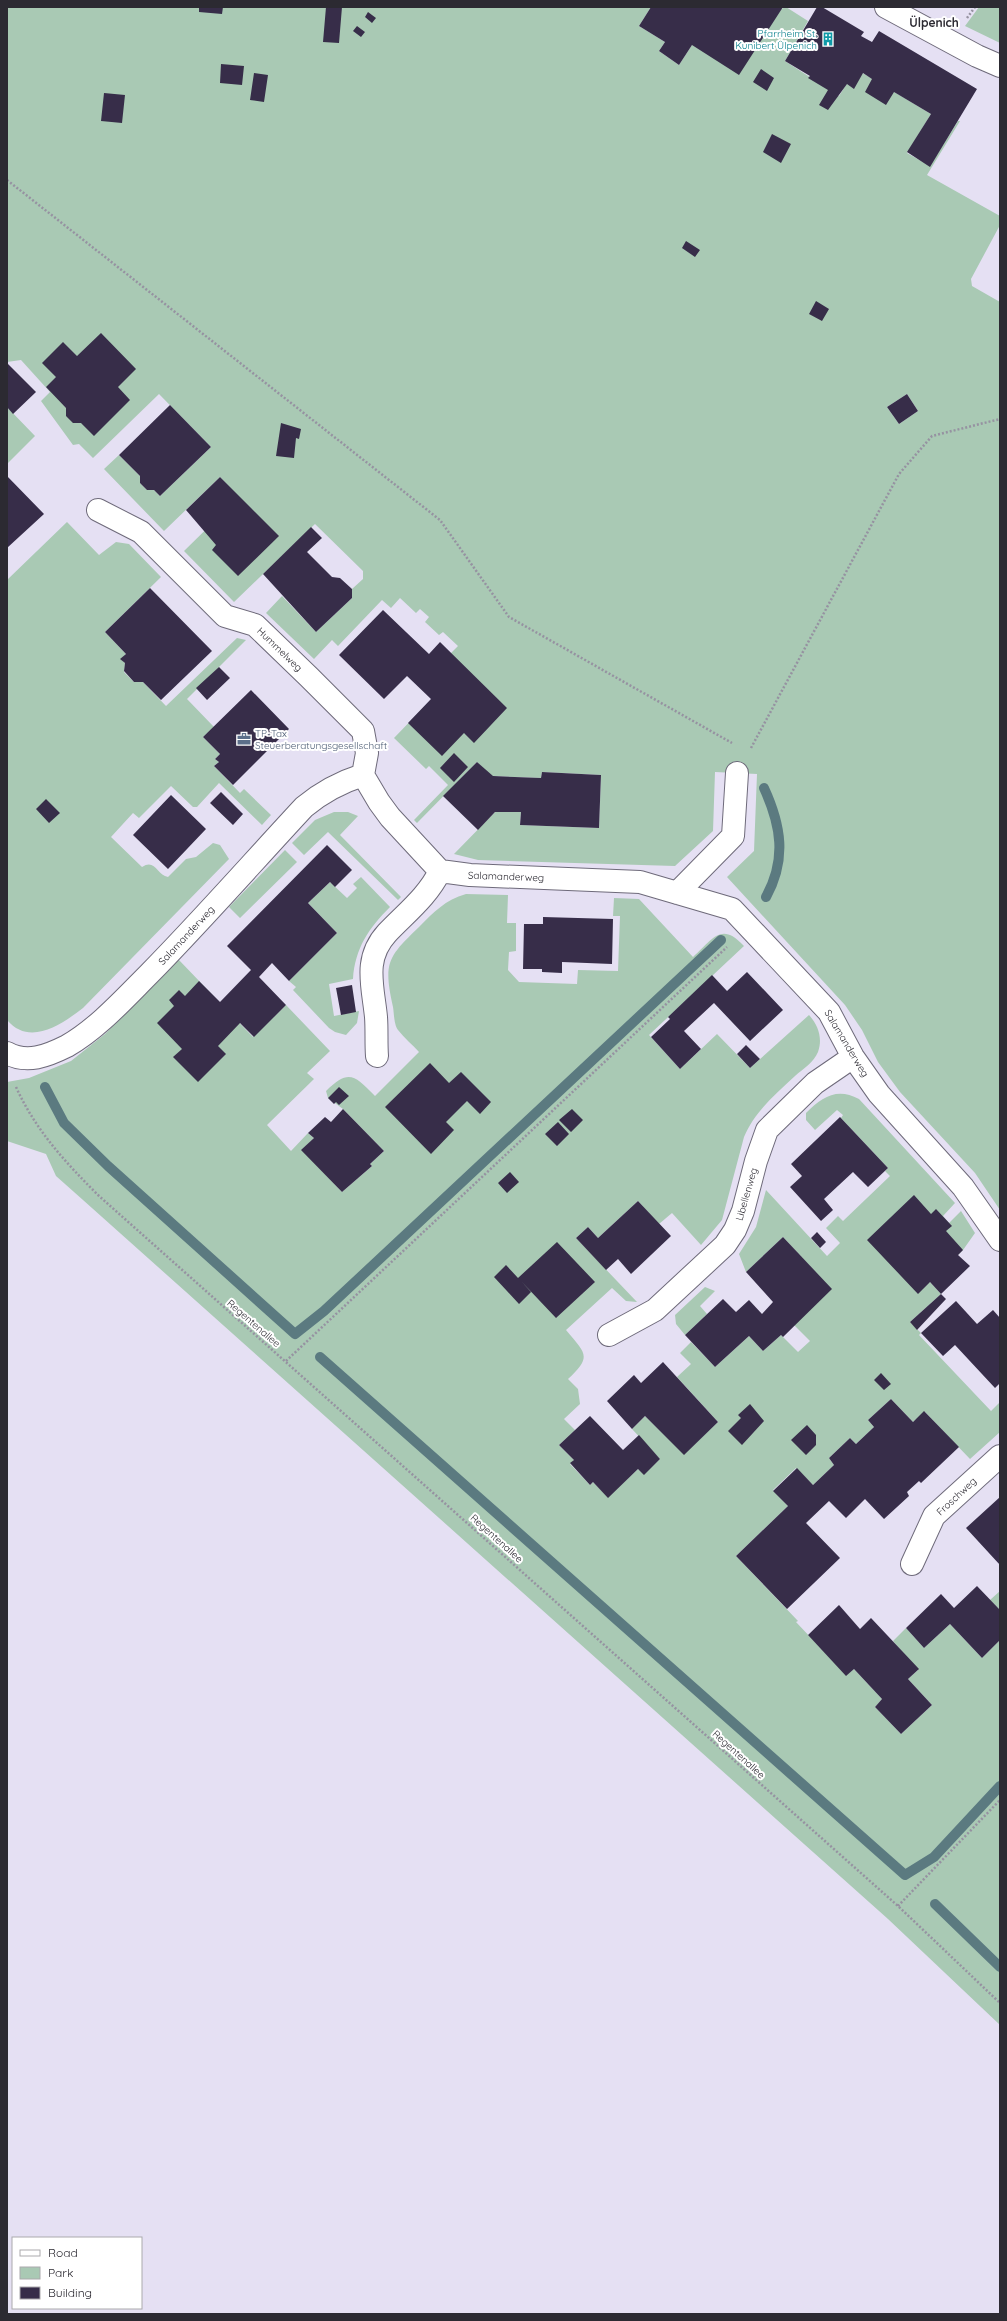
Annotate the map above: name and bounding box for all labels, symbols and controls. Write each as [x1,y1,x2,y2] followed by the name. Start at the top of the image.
[909,15,959,30] district label: Ülpenich
[735,27,817,52] place label: Pfarrheim St. Kunibert Ülpenich
[820,31,836,47] building icon: Pfarrheim St. Kunibert Ülpenich
[254,624,305,674] street label: Hummelweg
[255,727,388,752] place label: TP-Tax Steuerberatungsgesellschaft
[236,731,252,747] office icon: TP-Tax Steuerberatungsgesellschaft
[468,869,544,884] street label: Salamanderweg
[156,903,217,968] street label: Salamanderweg
[821,1007,872,1079] street label: Salamanderweg
[733,1166,760,1222] street label: Libellenweg
[224,1297,283,1350] street label: Regentenallee
[934,1475,979,1518] street label: Froschweg
[468,1511,526,1566] street label: Regentenallee
[710,1727,768,1782] street label: Regentenallee
[12,2237,142,2309] legend
[48,2245,78,2260] text: Road
[48,2265,73,2280] text: Park
[48,2285,92,2300] text: Building

